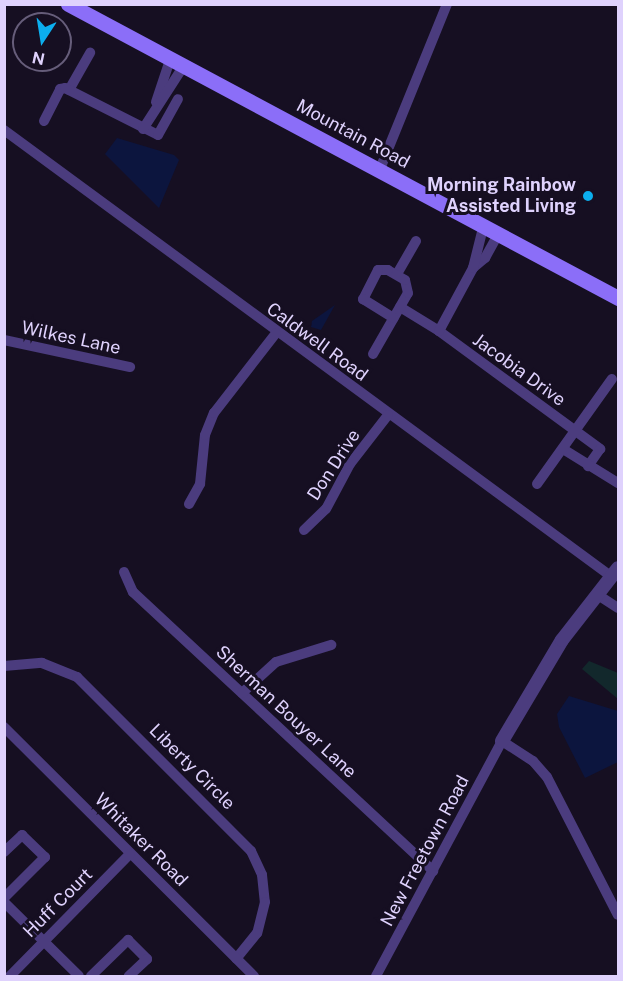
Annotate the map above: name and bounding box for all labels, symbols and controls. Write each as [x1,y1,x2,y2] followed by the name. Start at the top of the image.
[12,12,72,72] north arrow
[30,48,47,69] text: N
[293,95,413,173] street label: Mountain Road
[427,175,576,218] place label: Morning Rainbow Assisted Living
[581,189,595,203] marker: Morning Rainbow Assisted Living
[262,298,372,386] street label: Caldwell Road
[19,317,123,359] street label: Wilkes Lane
[468,329,570,411] street label: Jacobia Drive
[303,425,365,505] street label: Don Drive
[211,641,361,783] street label: Sherman Bouyer Lane
[145,720,239,814] street label: Liberty Circle
[376,772,474,930] street label: New Freetown Road
[90,789,192,891] street label: Whitaker Road
[19,864,97,942] street label: Huff Court

